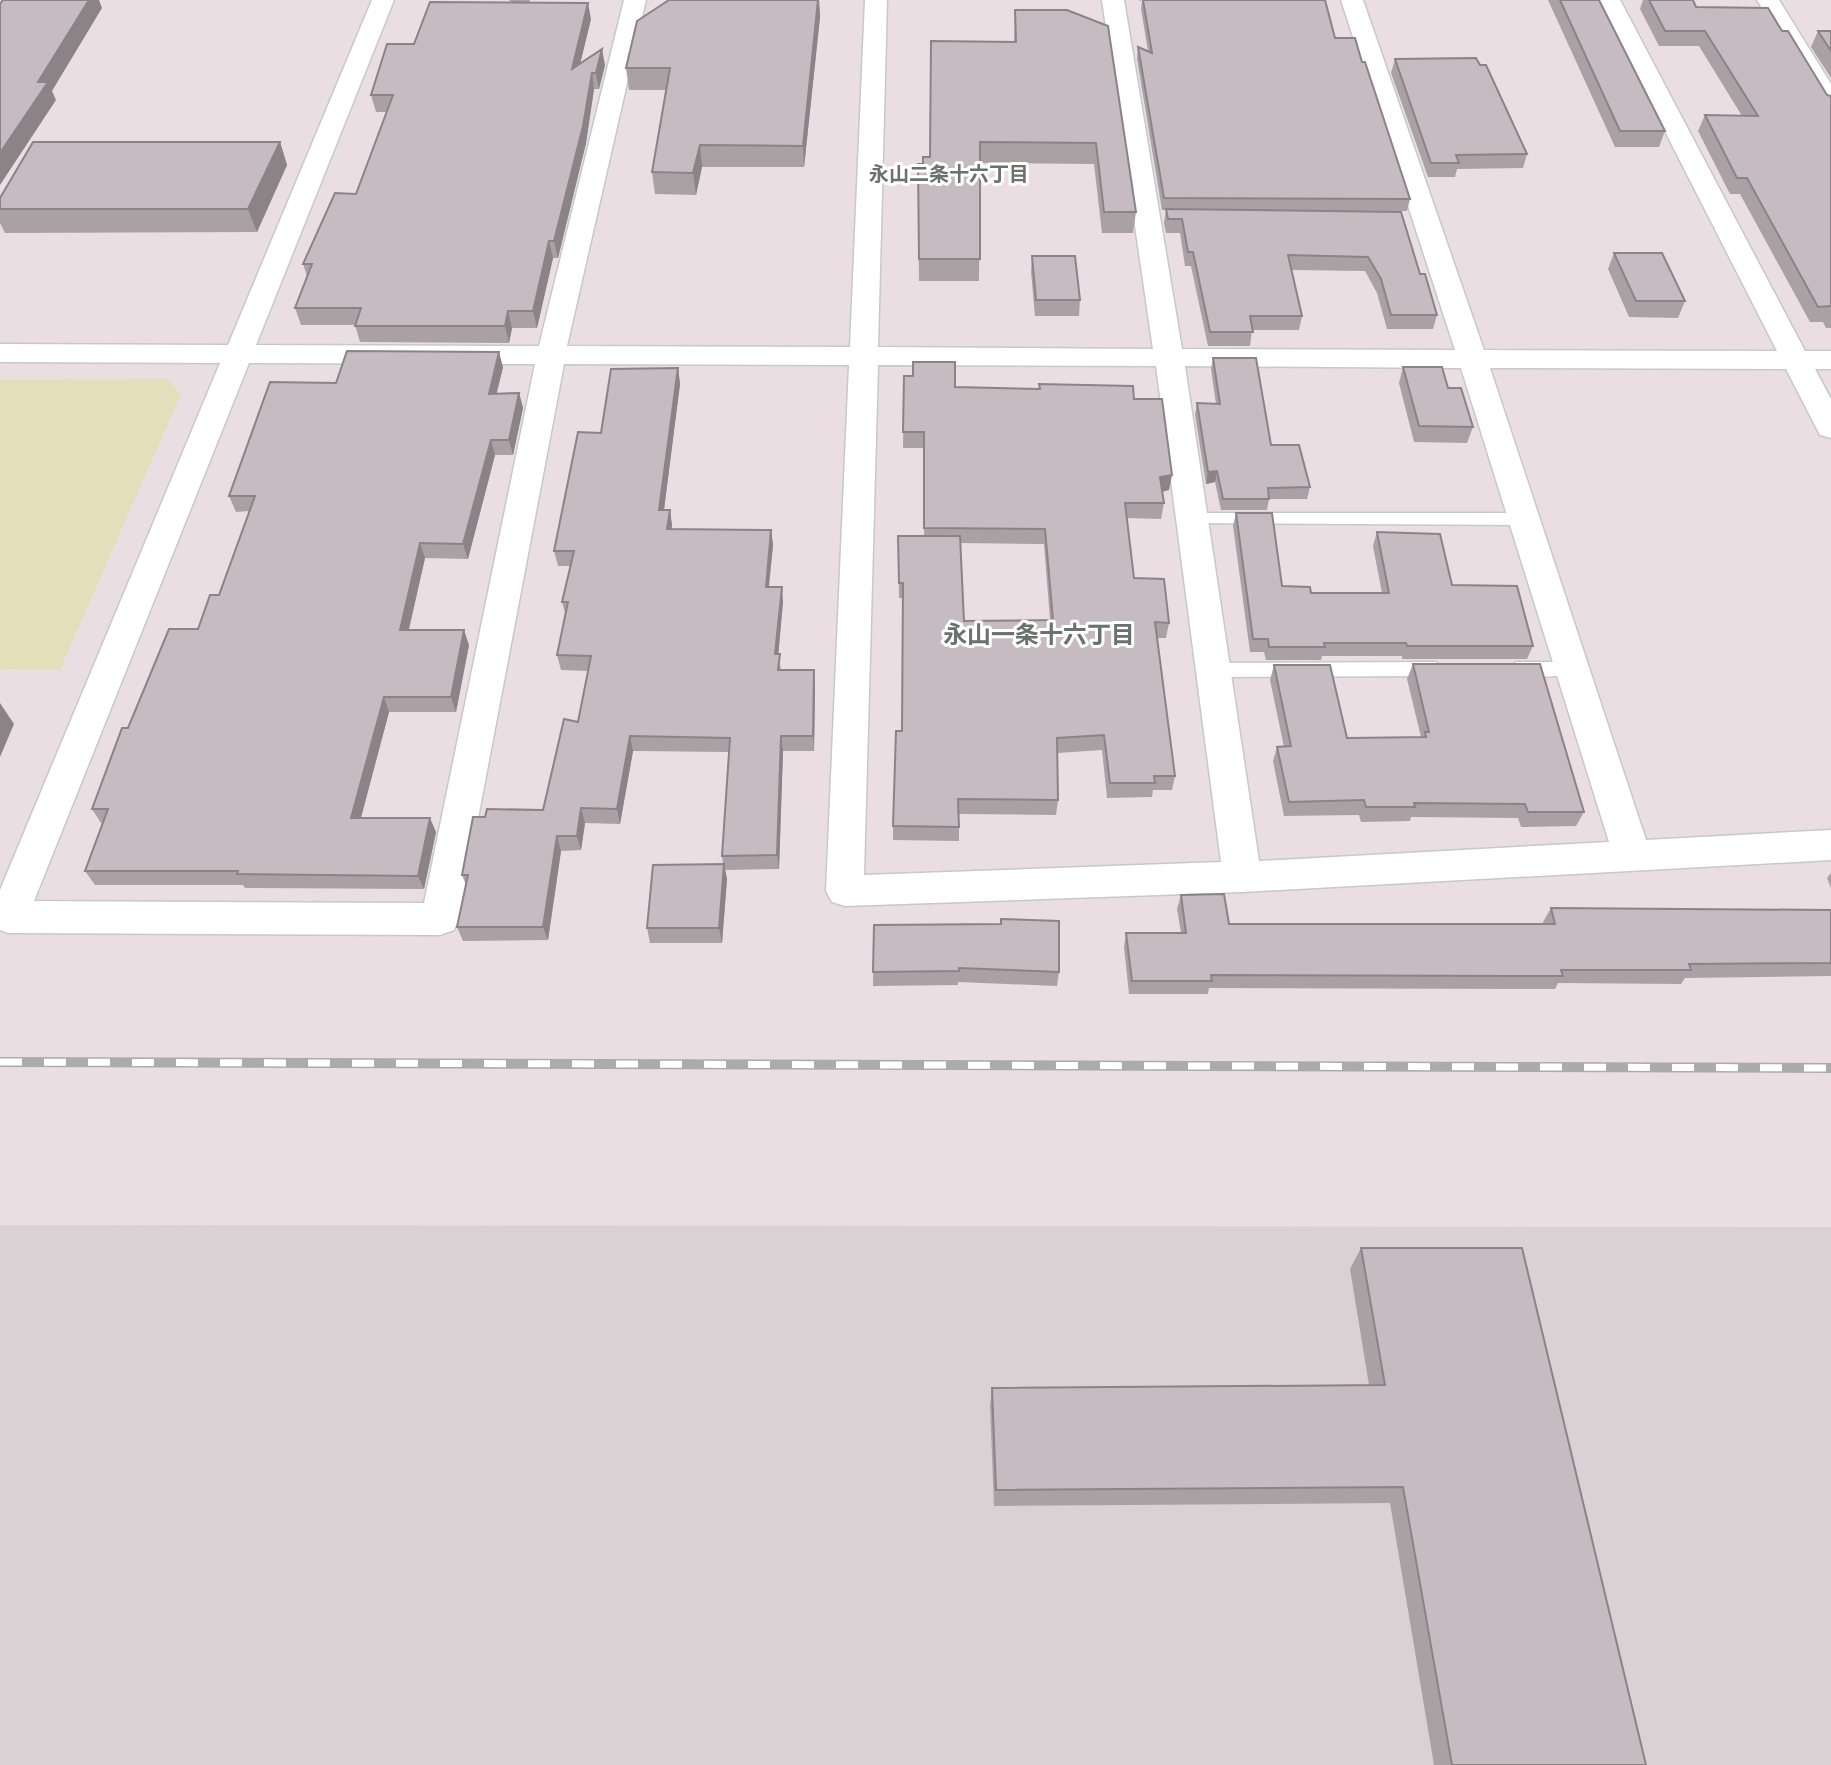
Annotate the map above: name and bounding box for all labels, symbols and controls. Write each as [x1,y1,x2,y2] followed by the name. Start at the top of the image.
[869,163,1029,187] district label: 永山二条十六丁目
[943,621,1135,650] district label: 永山一条十六丁目

